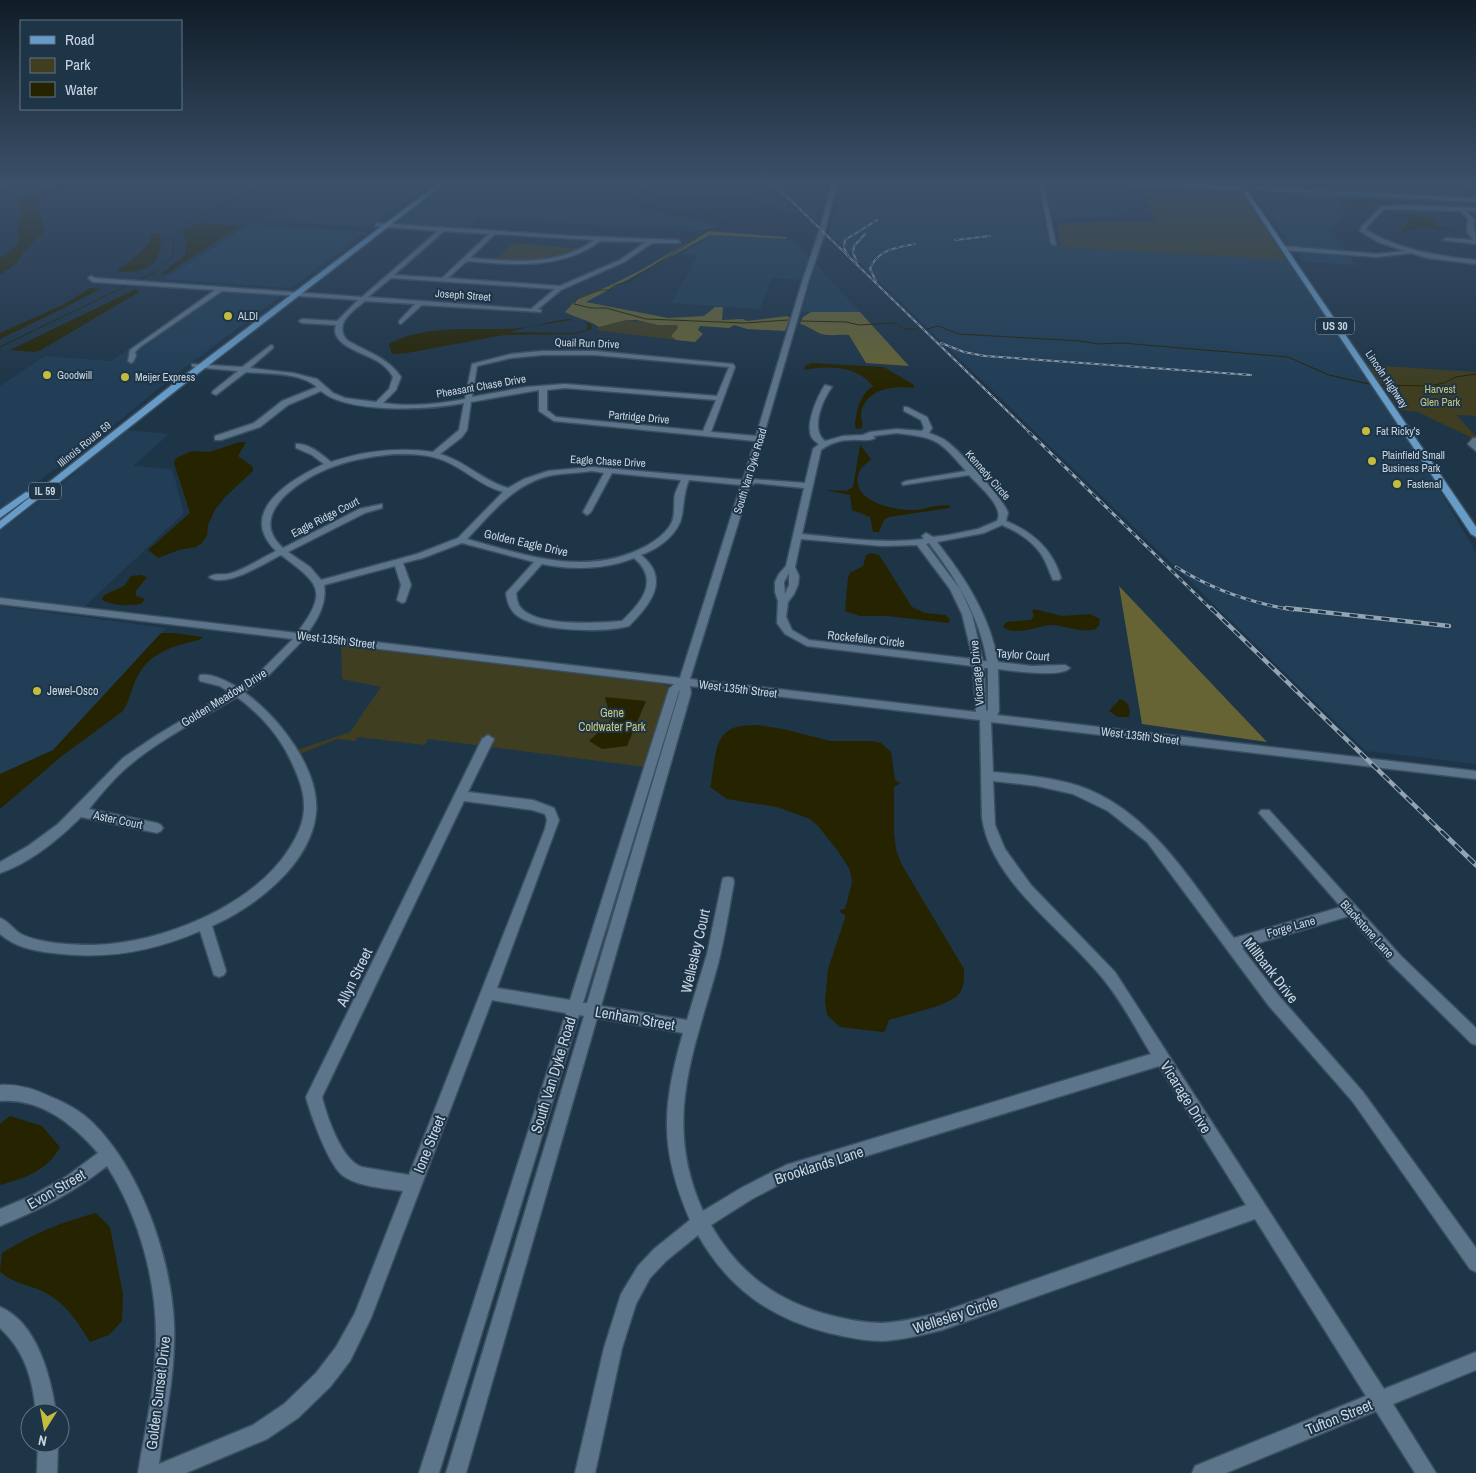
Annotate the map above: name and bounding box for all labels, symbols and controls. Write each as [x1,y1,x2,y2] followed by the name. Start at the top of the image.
[20,20,182,110] legend
[65,29,94,50] text: Road
[65,54,91,75] text: Park
[65,79,97,100] text: Water
[435,286,492,304] street label: Joseph Street
[237,309,258,323] place label: ALDI
[222,310,234,322] marker: ALDI
[1316,318,1354,334] road number: US 30
[554,335,620,351] street label: Quail Run Drive
[1363,347,1412,411] street label: Lincoln Highway
[57,368,92,382] place label: Goodwill
[41,369,53,381] marker: Goodwill
[135,370,196,384] place label: Meijer Express
[119,371,131,383] marker: Meijer Express
[435,371,527,401] street label: Pheasant Chase Drive
[1420,382,1461,409] park label: Harvest Glen Park
[608,407,670,427] street label: Partridge Drive
[54,418,114,470] street label: Illinois Route 59
[1376,424,1420,438] place label: Fat Ricky's
[1360,425,1372,437] marker: Fat Ricky's
[730,427,770,515] street label: South Van Dyke Road
[962,447,1014,503] street label: Kennedy Circle
[1382,448,1445,475] place label: Plainfield Small Business Park
[570,452,646,470] street label: Eagle Chase Drive
[1366,455,1378,467] marker: Plainfield Small Business Park
[1407,477,1441,491] place label: Fastenal
[1391,478,1403,490] marker: Fastenal
[29,482,61,500] road number: IL 59
[289,494,362,540] street label: Eagle Ridge Court
[482,526,570,560] street label: Golden Eagle Drive
[296,627,376,653] street label: West 135th Street
[827,627,905,651] street label: Rockefeller Circle
[966,640,988,706] street label: Vicarage Drive
[996,645,1050,665] street label: Taylor Court
[178,665,270,731] street label: Golden Meadow Drive
[698,676,778,702] street label: West 135th Street
[47,683,98,699] place label: Jewel-Osco
[31,685,43,697] marker: Jewel-Osco
[578,705,646,735] park label: Gene Coldwater Park
[1100,723,1180,749] street label: West 135th Street
[91,807,144,833] street label: Aster Court
[1337,897,1397,961] street label: Blackstone Lane
[675,906,715,995] street label: Wellesley Court
[1265,912,1317,942] street label: Forge Lane
[1239,933,1304,1008] street label: Millbank Drive
[330,944,377,1011] street label: Allyn Street
[593,1001,677,1035] street label: Lenham Street
[525,1014,581,1136] street label: South Van Dyke Road
[1155,1057,1217,1137] street label: Vicarage Drive
[408,1112,450,1176] street label: Ione Street
[772,1141,866,1189] street label: Brooklands Lane
[23,1164,90,1214] street label: Evon Street
[910,1291,1000,1339] street label: Wellesley Circle
[141,1335,175,1451] street label: Golden Sunset Drive
[1303,1394,1376,1440] street label: Tufton Street
[20,1403,70,1453] north arrow
[37,1431,48,1450] text: N

